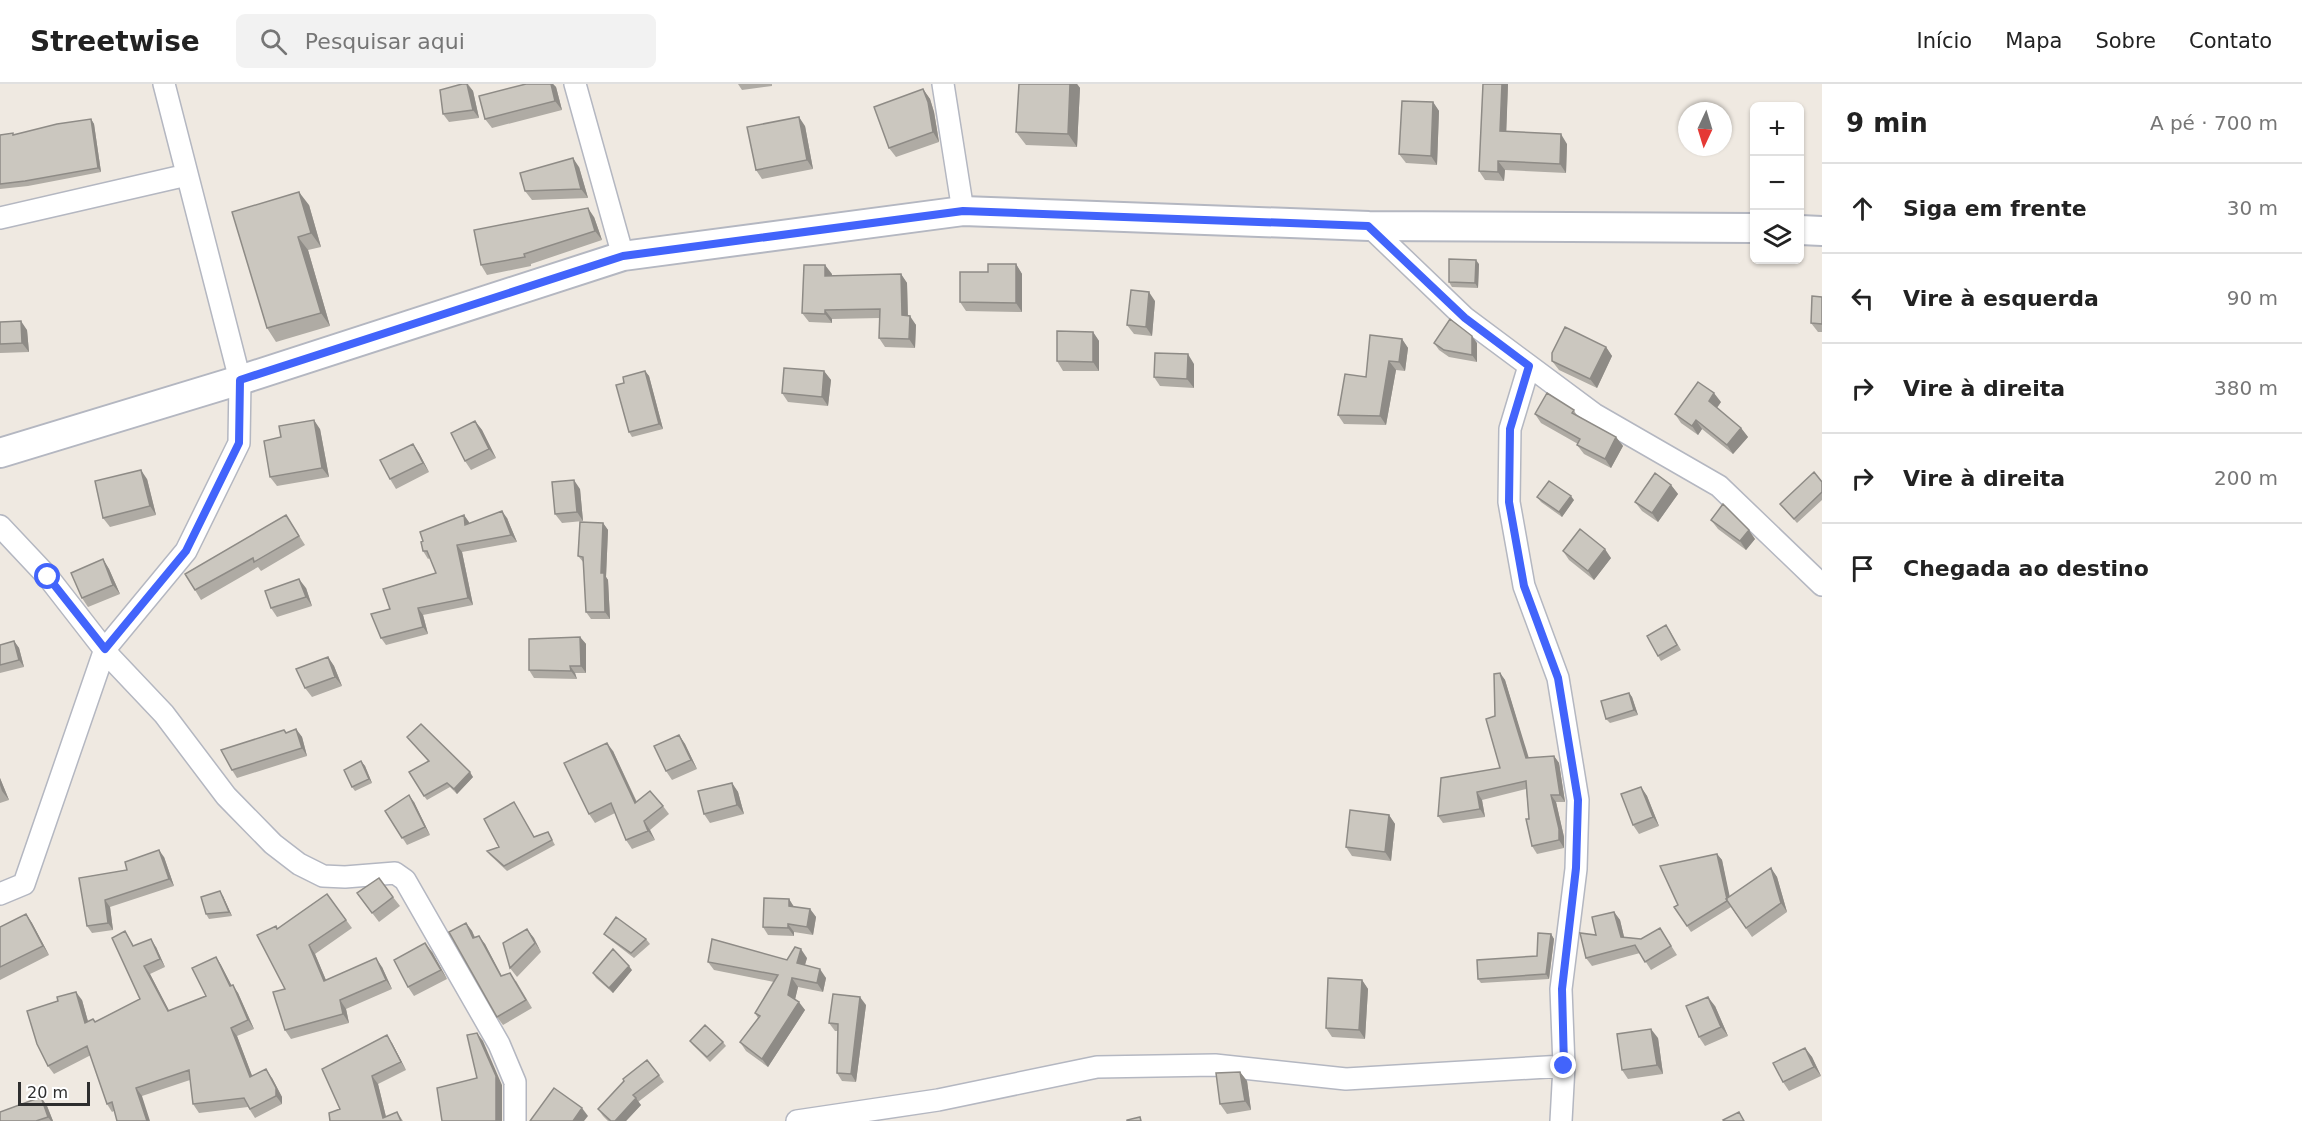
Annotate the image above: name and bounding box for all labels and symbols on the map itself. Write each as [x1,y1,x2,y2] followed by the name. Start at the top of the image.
[1678,102,1732,156] north arrow
[34,563,60,589] route start
[1550,1052,1576,1078] route end
[18,1079,90,1106] scale bar

